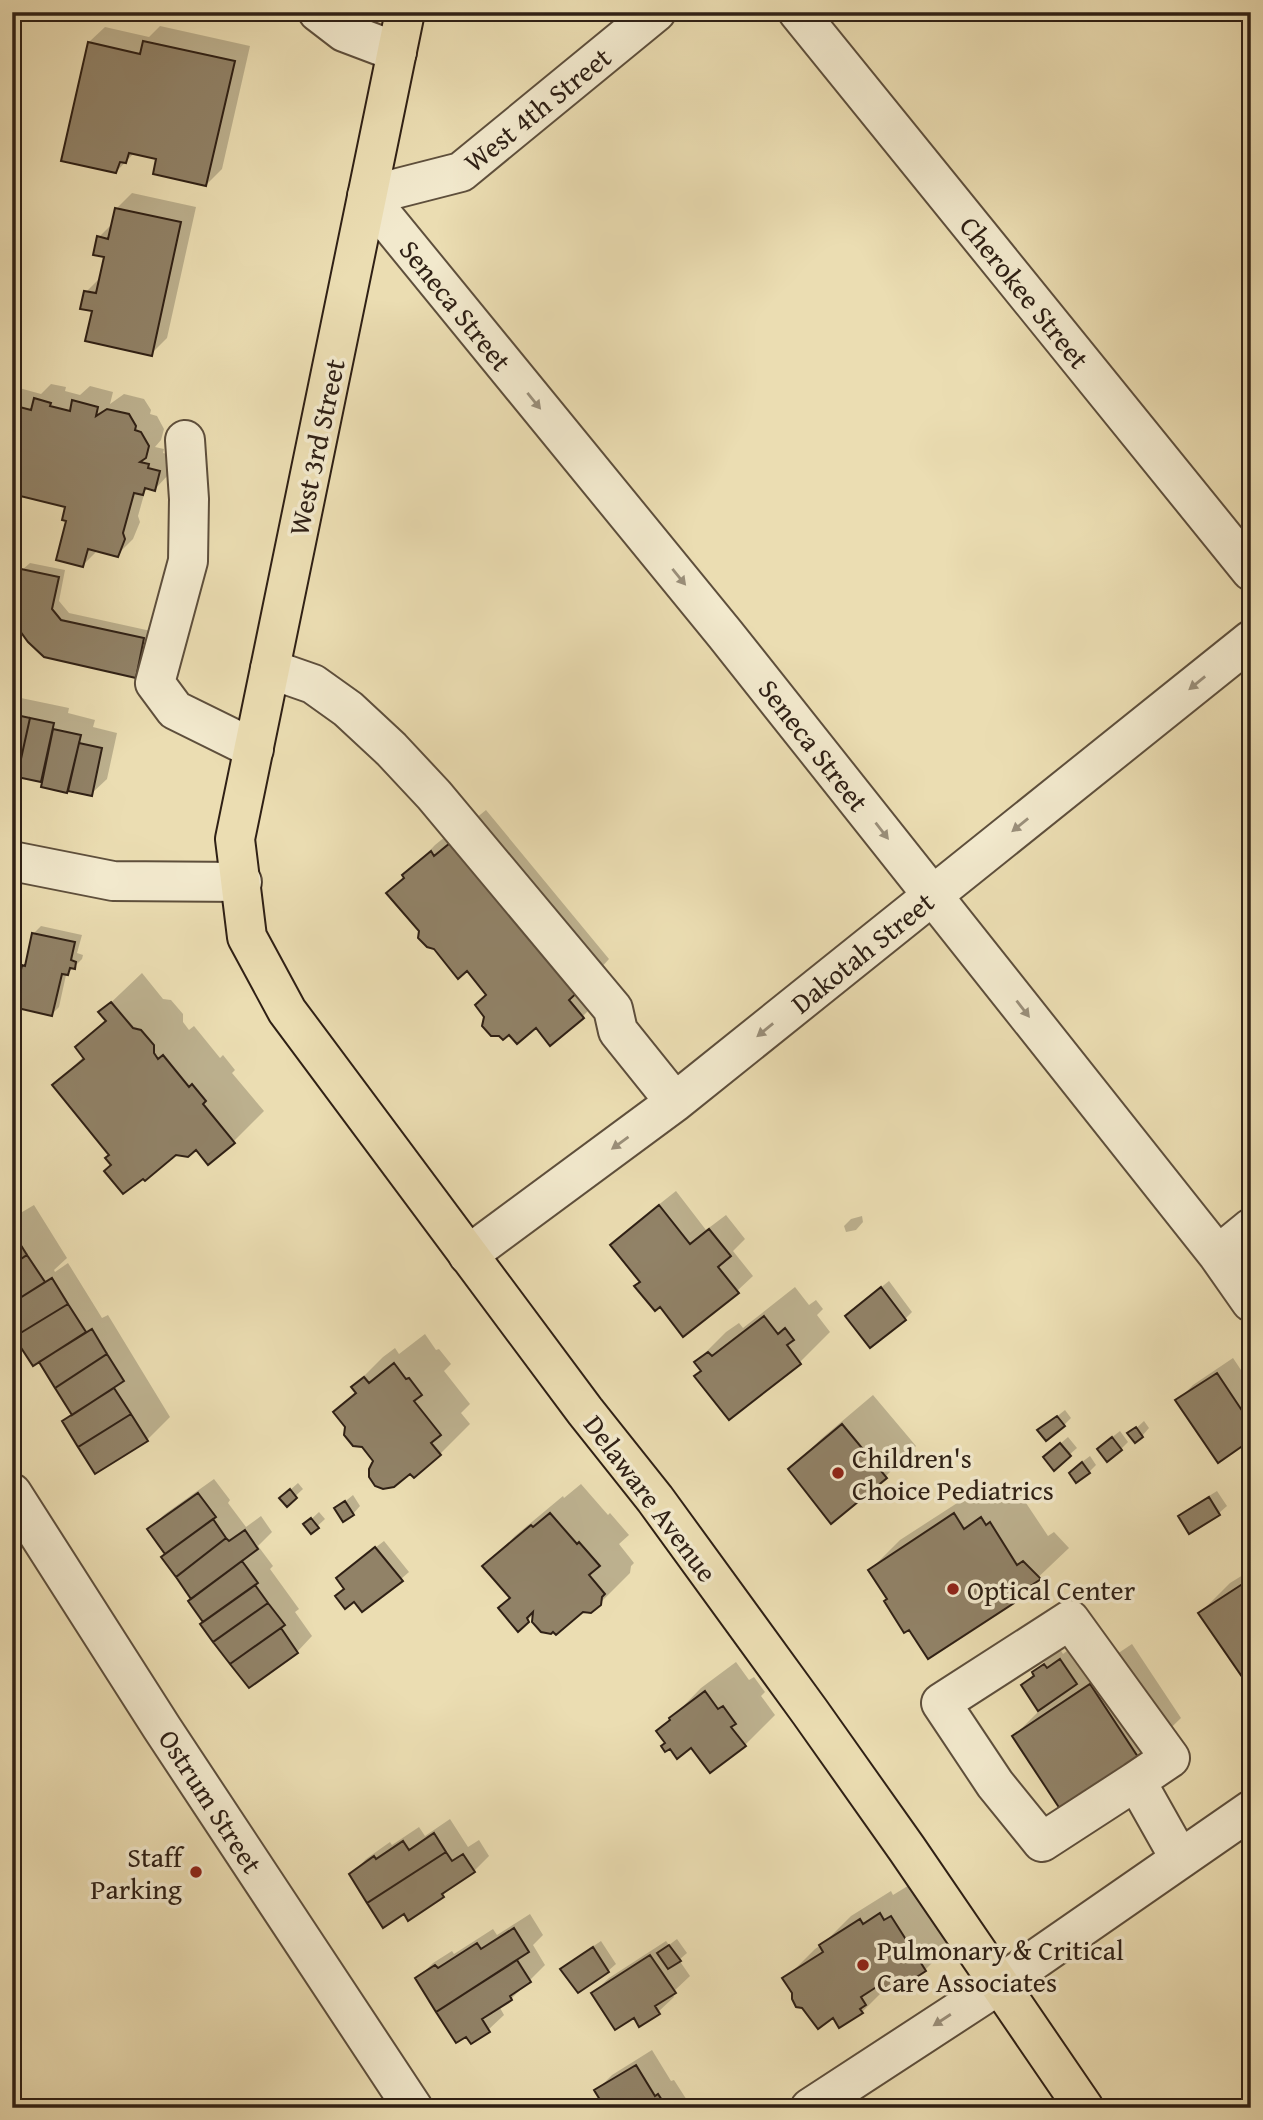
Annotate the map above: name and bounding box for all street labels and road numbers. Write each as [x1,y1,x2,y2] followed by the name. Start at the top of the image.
[455,37,620,181] street label: West 4th Street
[950,207,1100,377] street label: Cherokee Street
[390,231,522,380] street label: Seneca Street
[277,355,355,539] street label: West 3rd Street
[749,670,879,820] street label: Seneca Street
[781,881,943,1023] street label: Dakotah Street
[574,1406,728,1590] street label: Delaware Avenue
[149,1721,273,1881] street label: Ostrum Street

